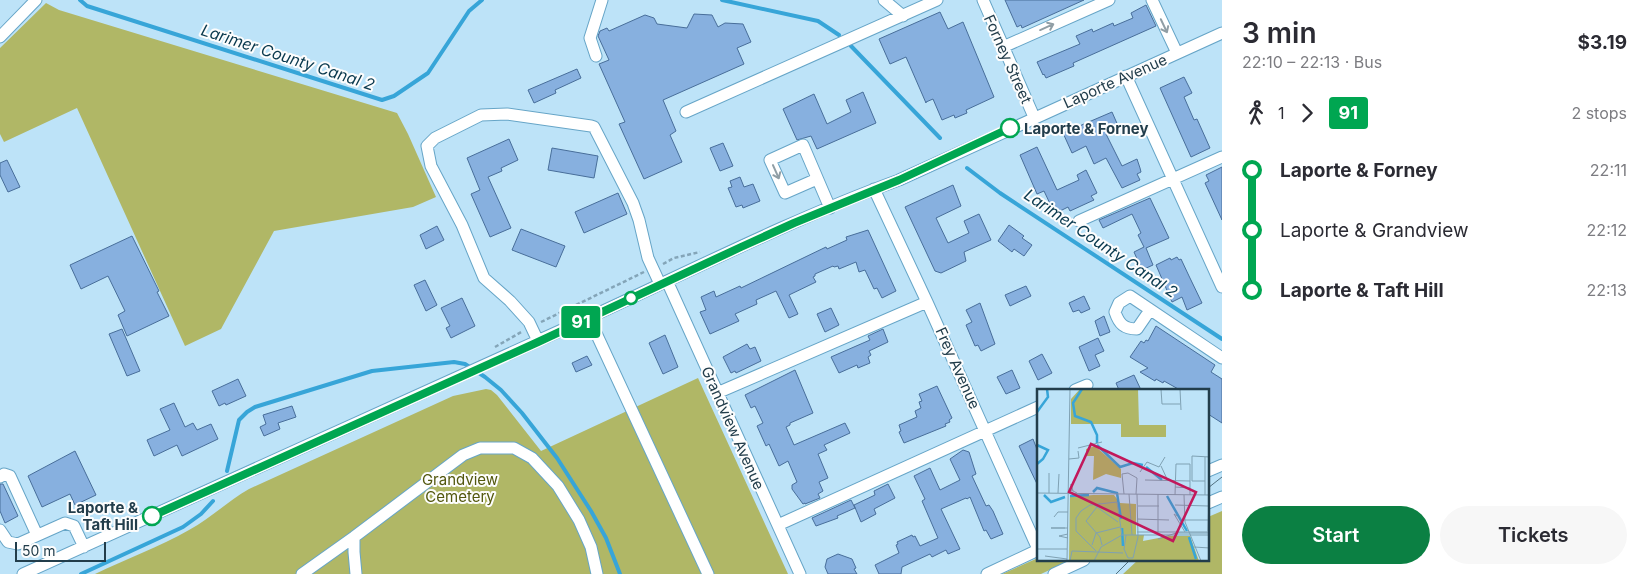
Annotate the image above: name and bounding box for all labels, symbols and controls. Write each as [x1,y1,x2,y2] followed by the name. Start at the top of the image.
[980,12,1036,107] street label: Forney Street
[1242,16,1317,50] text: 3 min
[1160,19,1170,34] one-way arrow
[199,20,377,95] water label: Larimer County Canal 2
[1039,22,1054,32] one-way arrow
[1578,31,1627,54] text: $3.19
[1060,50,1170,112] street label: Laporte Avenue
[1242,52,1382,72] text: 22:10 – 22:13 · Bus
[1242,99,1270,127] icon: walk
[1293,99,1321,127] icon: forward
[1339,102,1358,123] text: 91
[1278,103,1285,123] text: 1
[1571,103,1627,123] text: 2 stops
[1000,118,1020,138] marker: Laporte & Forney
[1024,119,1149,138] place label: Laporte & Forney
[1280,159,1438,182] text: Laporte & Forney
[1590,160,1627,180] text: 22:11
[771,164,781,179] one-way arrow
[1020,184,1182,302] water label: Larimer County Canal 2
[1280,219,1468,242] text: Laporte & Grandview
[1587,220,1627,240] text: 22:12
[1280,279,1444,302] text: Laporte & Taft Hill
[1586,280,1627,300] text: 22:13
[624,291,638,305] unlabelled marker
[558,306,604,338] line badge: 91
[571,311,591,332] text: 91
[932,324,984,412] street label: Frey Avenue
[697,363,769,493] street label: Grandview Avenue
[1037,389,1210,562] inset map
[422,470,498,506] park label: Grandview Cemetery
[68,498,138,534] place label: Laporte & Taft Hill
[142,506,162,526] marker: Laporte & Taft Hill
[1242,506,1430,564] button: Start
[1440,506,1627,564] button: Tickets
[15,539,106,562] scale bar
[22,542,56,559] text: 50 m

